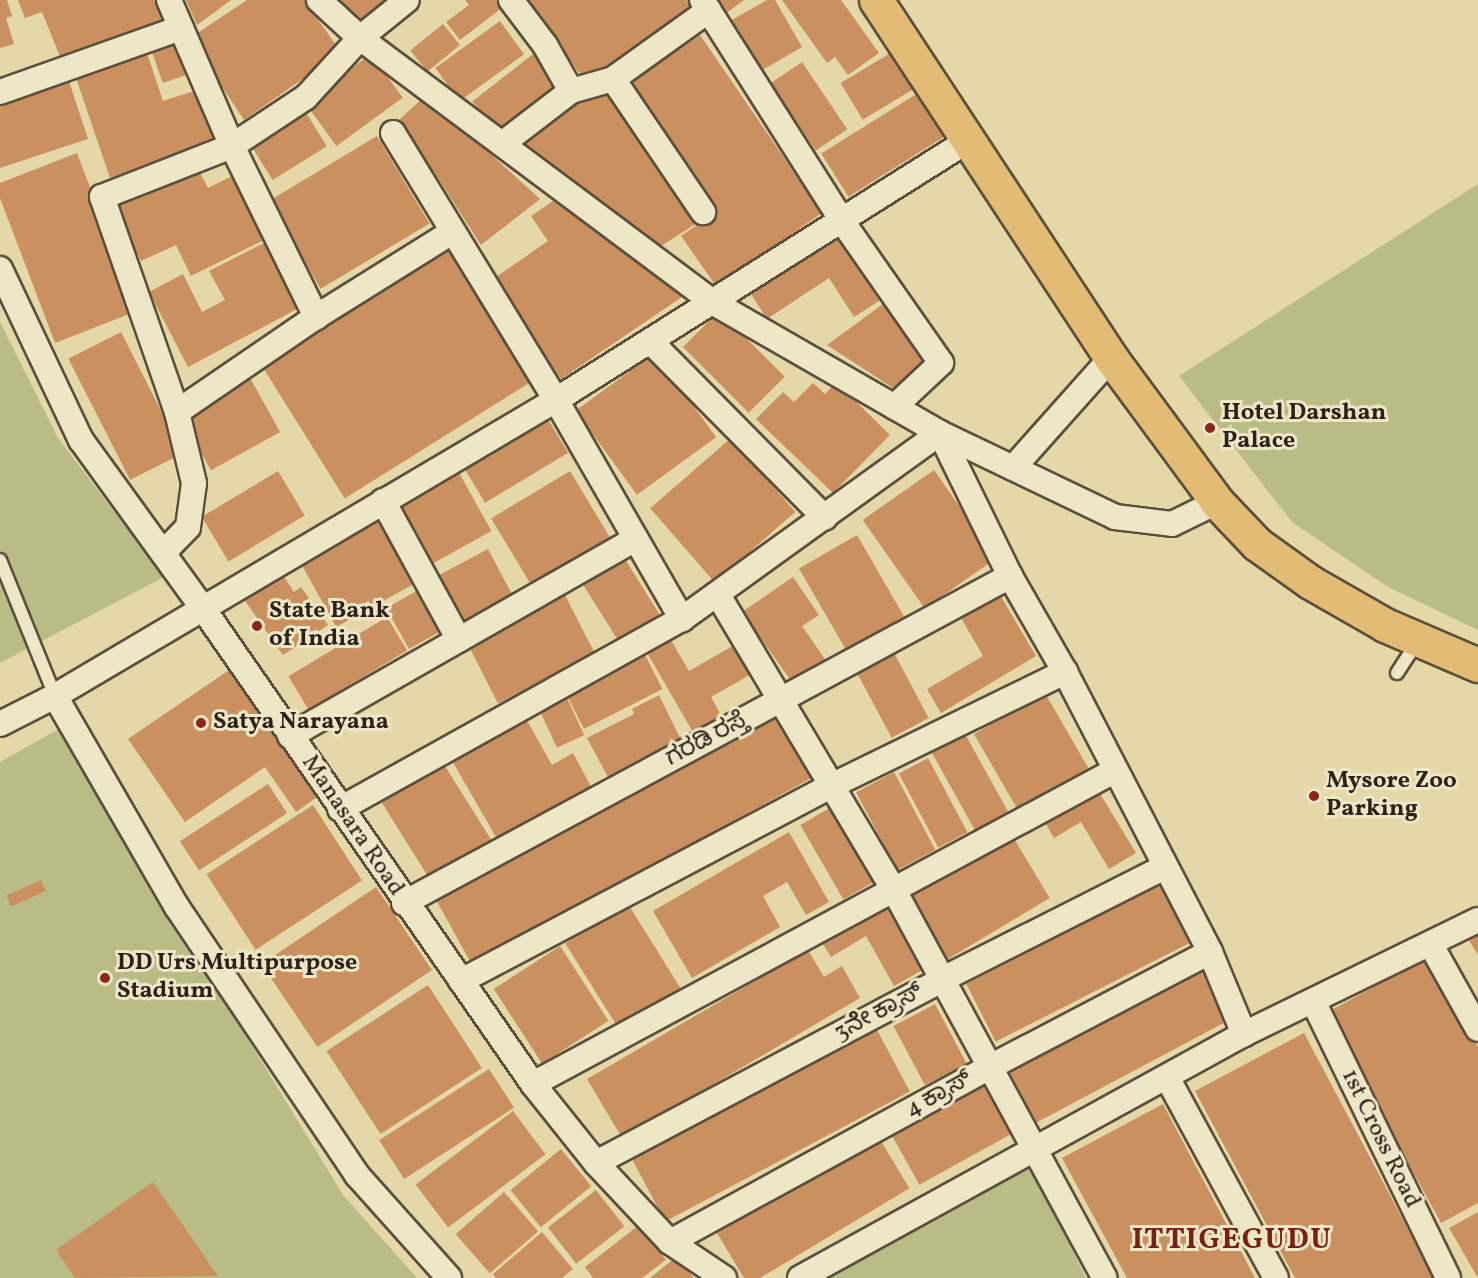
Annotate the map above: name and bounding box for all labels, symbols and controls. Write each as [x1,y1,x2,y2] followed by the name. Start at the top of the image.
[1222,400,1386,456] place label: Hotel Darshan Palace
[1203,421,1217,435] marker: Hotel Darshan Palace
[269,598,390,654] place label: State Bank of India
[250,619,264,633] marker: State Bank of India
[661,706,753,774] street label: ಗರಡಿ ರಸ್ತೆ
[213,709,389,737] place label: Satya Narayana
[194,716,208,730] marker: Satya Narayana
[294,750,410,902] street label: Manasara Road
[1326,768,1457,824] place label: Mysore Zoo Parking
[1307,789,1321,803] marker: Mysore Zoo Parking
[117,950,357,1006] place label: DD Urs Multipurpose Stadium
[98,971,112,985] marker: DD Urs Multipurpose Stadium
[830,978,928,1048] street label: 3ನೆೇ ಕ್ರಾಸ್
[901,1065,977,1125] street label: 4 ಕ್ರಾಸ್
[1334,1065,1426,1213] street label: 1st Cross Road
[1132,1222,1332,1258] district label: ITTIGEGUDU

